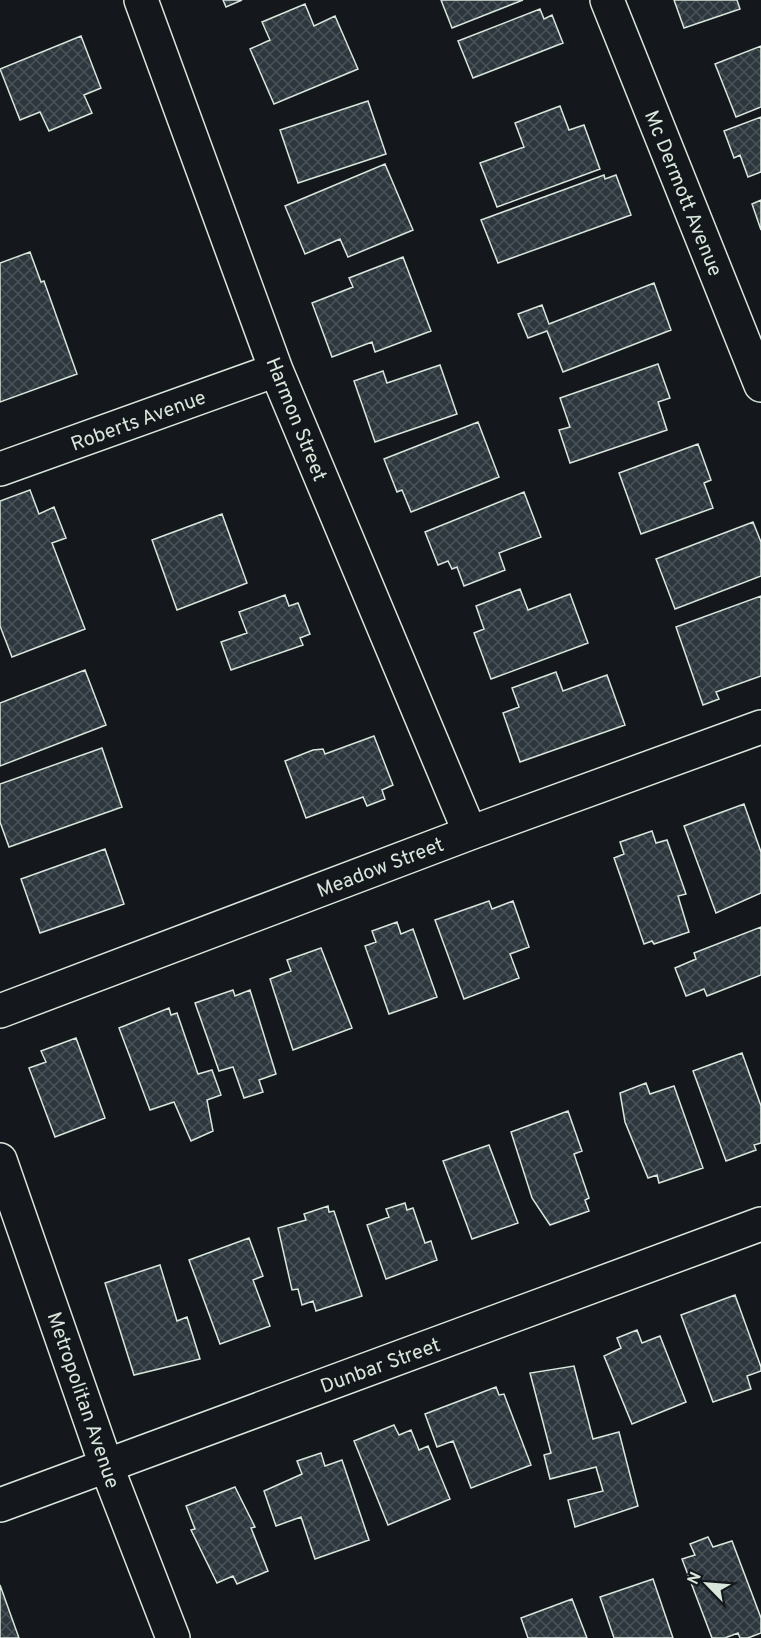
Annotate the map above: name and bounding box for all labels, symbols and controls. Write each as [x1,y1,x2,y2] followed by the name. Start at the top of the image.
[637,107,727,281] street label: Mc Dermott Avenue
[259,354,332,485] street label: Harmon Street
[67,385,210,458] street label: Roberts Avenue
[314,833,448,905] street label: Meadow Street
[40,1309,125,1492] street label: Metropolitan Avenue
[317,1333,444,1401] street label: Dunbar Street
[677,1554,737,1614] north arrow
[684,1569,707,1588] text: N

